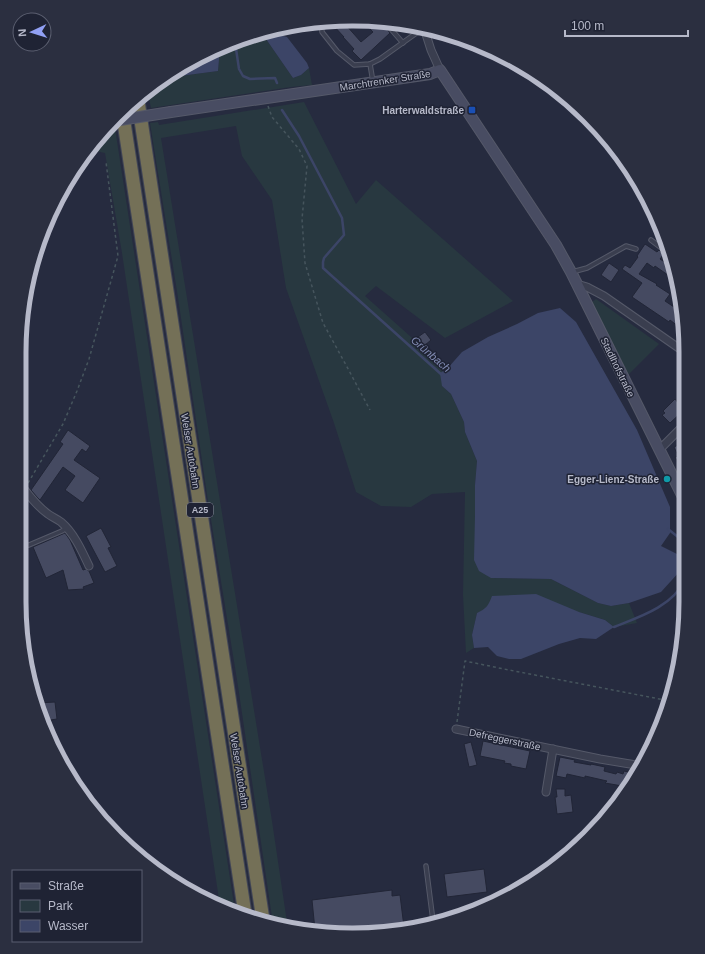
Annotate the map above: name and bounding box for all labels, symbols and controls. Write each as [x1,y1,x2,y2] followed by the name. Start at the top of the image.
[12,12,52,52] north arrow
[565,12,688,38] scale bar
[571,19,604,33] text: 100 m
[16,28,28,37] text: N
[339,68,432,93] street label: Marchtrenker Straße
[382,105,464,116] place label: Harterwaldstraße
[467,105,477,115] marker: Harterwaldstraße
[409,334,453,374] water label: Grünbach
[598,336,637,399] street label: Stadlhofstraße
[179,413,202,489] street label: Welser Autobahn
[567,474,659,485] place label: Egger-Lienz-Straße
[662,474,672,484] marker: Egger-Lienz-Straße
[187,503,213,517] road number: A25
[468,727,542,753] street label: Defreggerstraße
[228,733,251,809] street label: Welser Autobahn
[12,870,142,942] legend
[48,879,84,893] text: Straße
[48,899,74,913] text: Park
[48,919,88,933] text: Wasser

